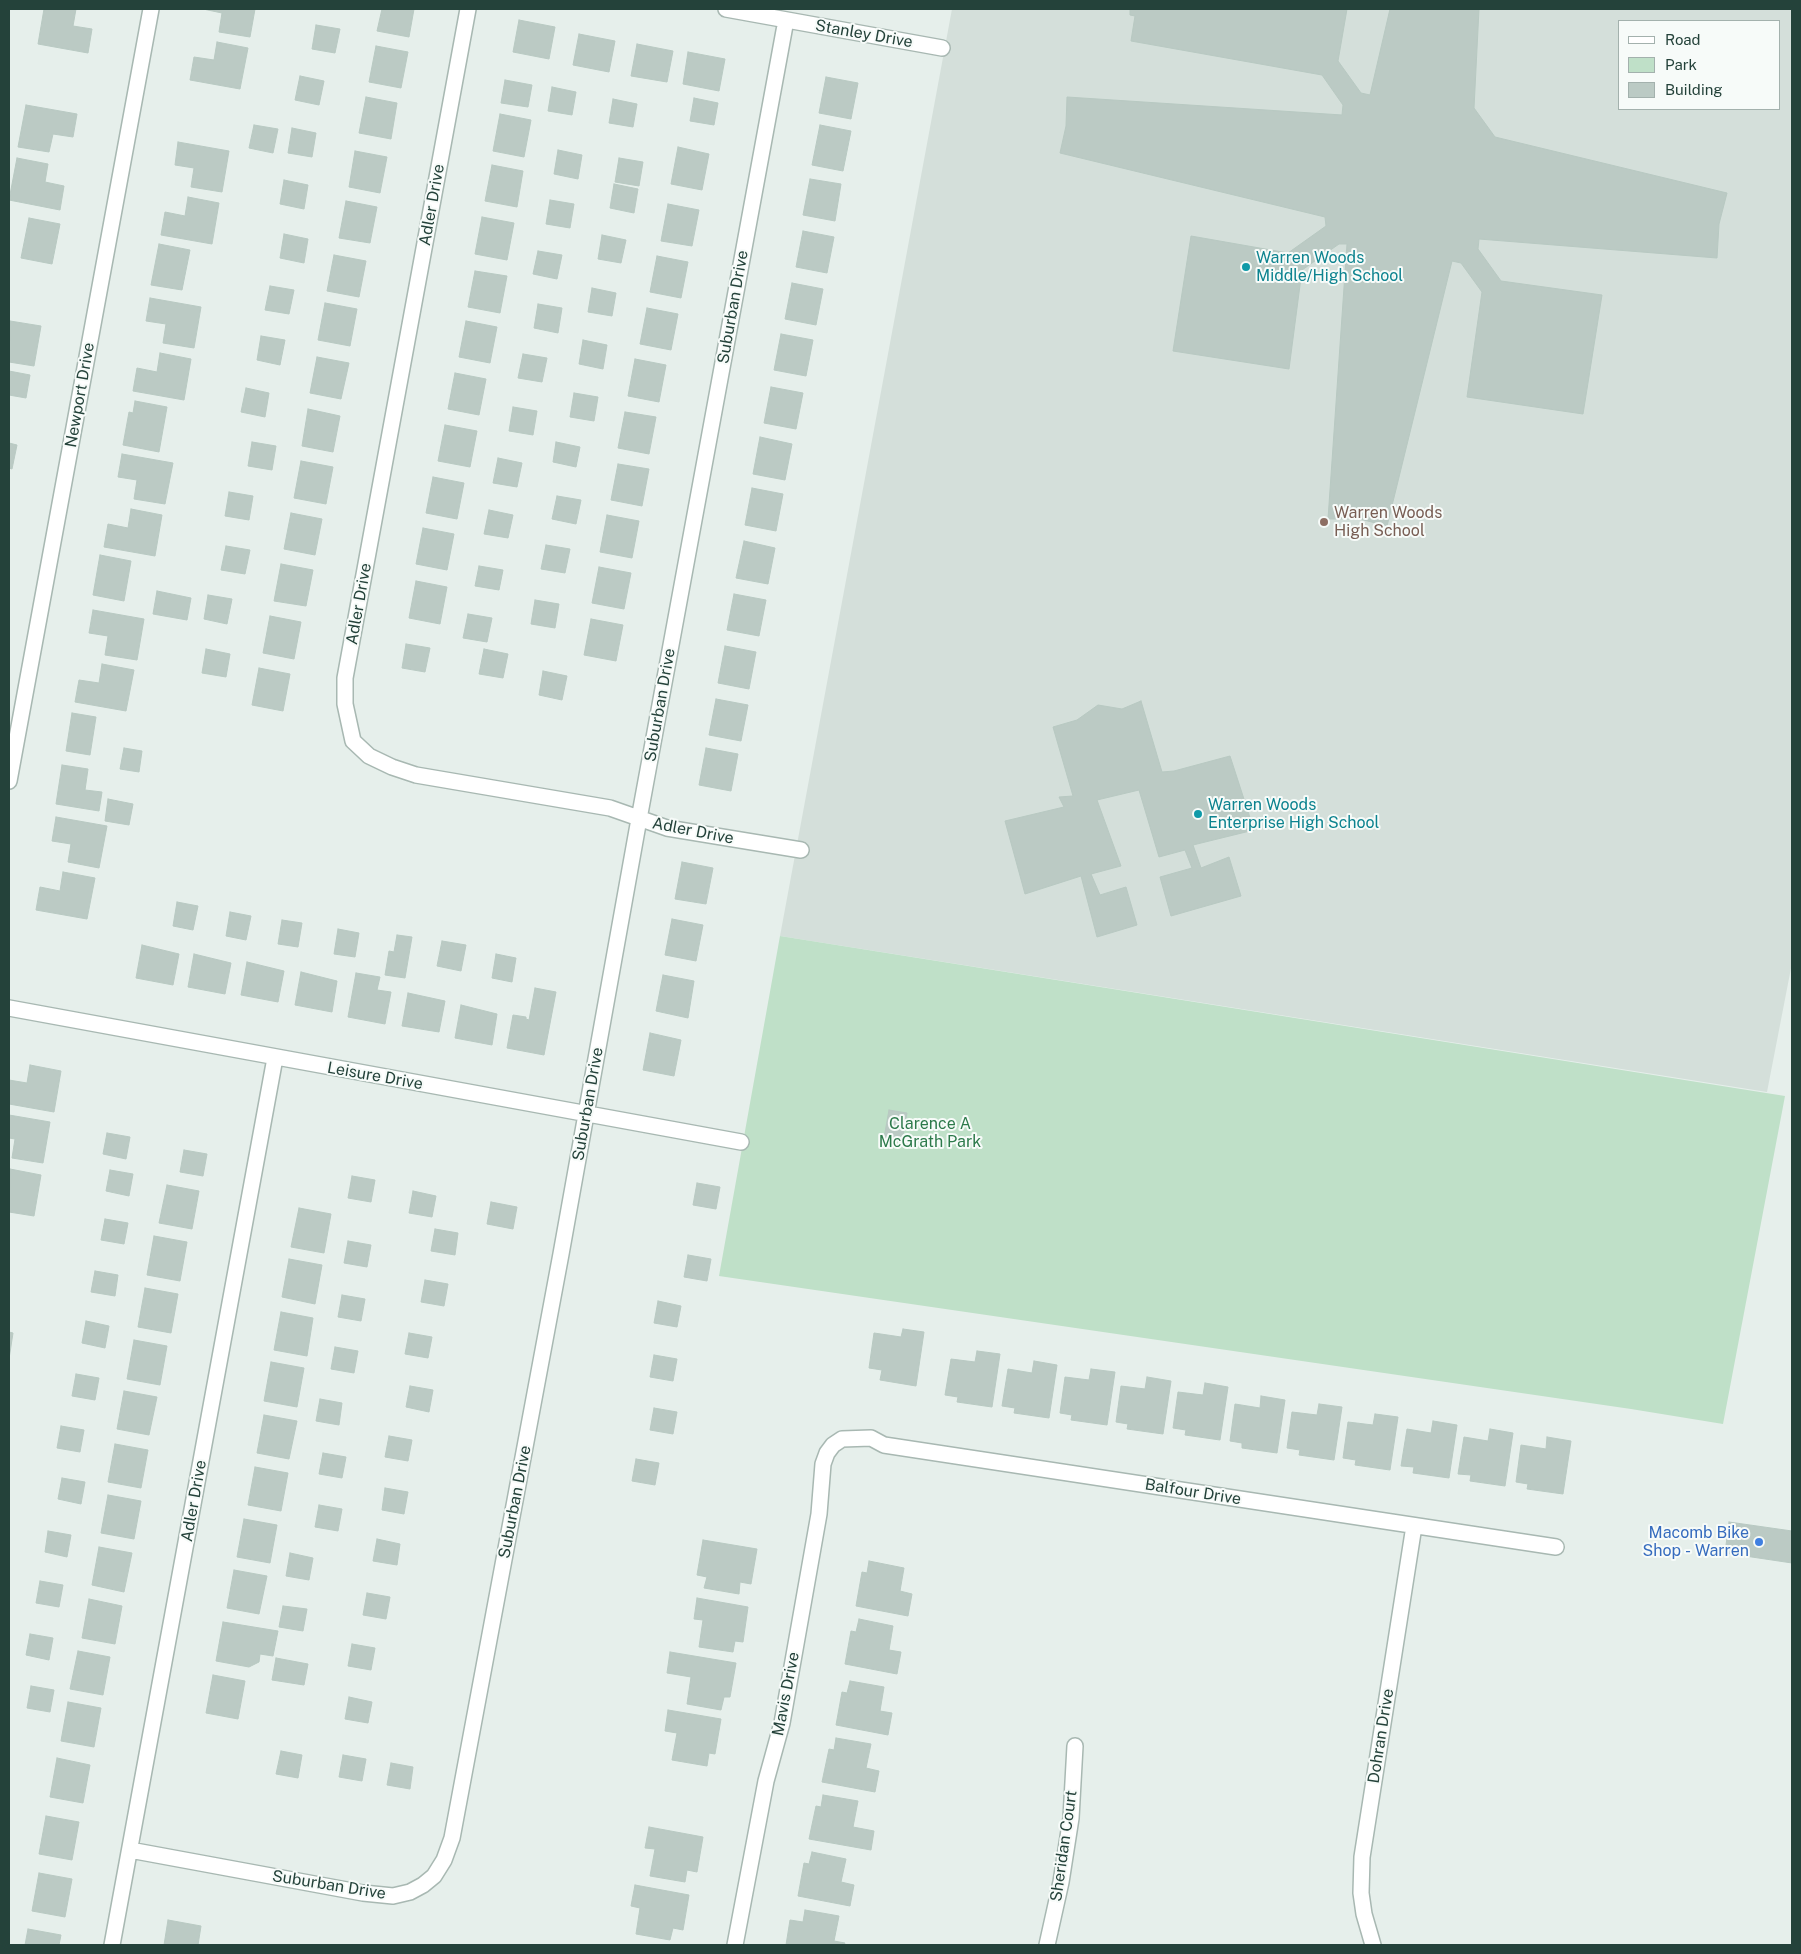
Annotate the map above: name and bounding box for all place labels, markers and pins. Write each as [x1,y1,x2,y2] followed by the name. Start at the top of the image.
[1256,248,1403,286] place label: Warren Woods Middle/High School
[1240,261,1252,273] marker: Warren Woods Middle/High School
[1334,503,1442,541] place label: Warren Woods High School
[1318,516,1330,528] marker: Warren Woods High School
[1208,795,1379,833] place label: Warren Woods Enterprise High School
[1192,808,1204,820] marker: Warren Woods Enterprise High School
[1643,1523,1749,1561] place label: Macomb Bike Shop - Warren
[1753,1536,1765,1548] marker: Macomb Bike Shop - Warren

